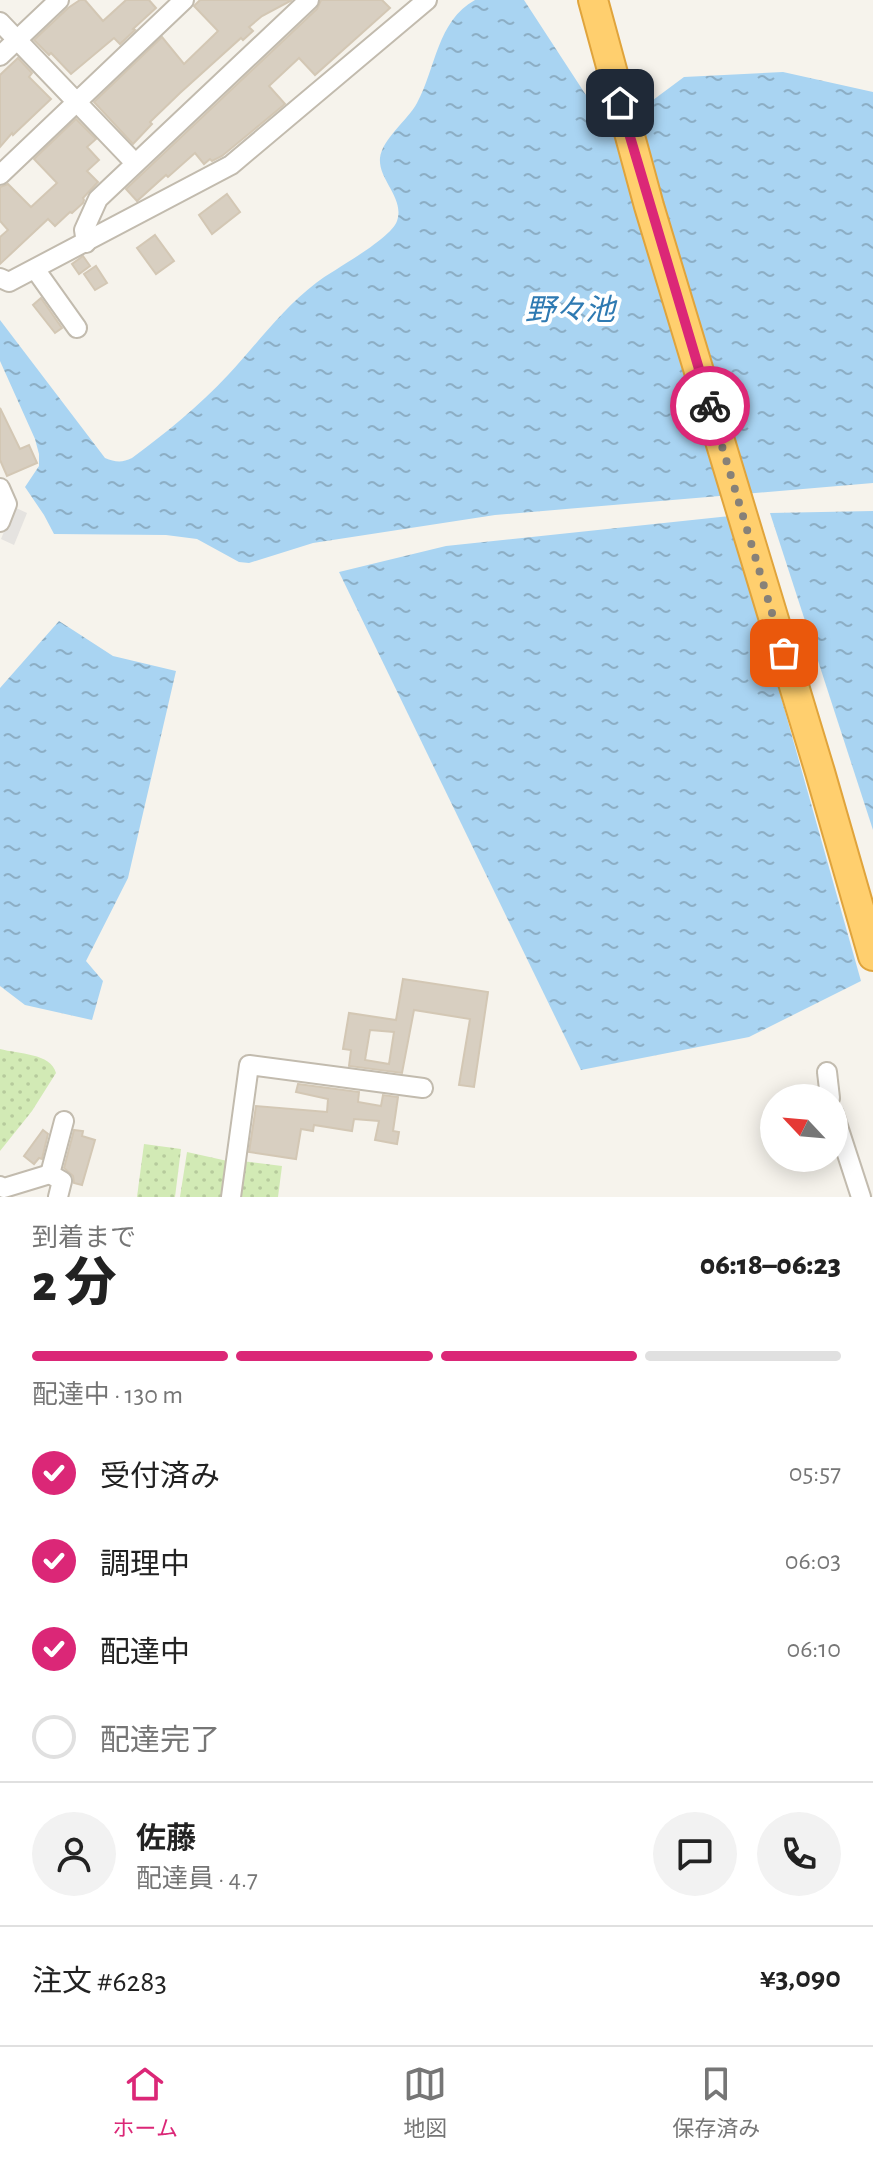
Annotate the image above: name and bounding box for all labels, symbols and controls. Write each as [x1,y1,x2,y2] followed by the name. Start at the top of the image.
[586,69,654,137] pin
[598,81,642,125] icon: home
[525,294,618,326] water label: 野々池
[670,366,750,446] courier
[688,384,732,428] icon: bike
[750,619,818,687] pin
[762,631,806,675] icon: bag
[760,1084,848,1172] north arrow
[760,1084,848,1172] map controls
[32,1225,136,1251] text: 到着まで
[700,1250,841,1280] text: 06:18–06:23
[32,1258,116,1310] text: 2 分
[32,1382,183,1408] text: 配達中 · 130 m
[32,1451,76,1495] icon: check
[789,1460,841,1486] text: 05:57
[100,1462,220,1492] text: 受付済み
[32,1539,76,1583] icon: check
[785,1548,841,1574] text: 06:03
[100,1550,190,1580] text: 調理中
[32,1627,76,1671] icon: check
[786,1636,841,1662] text: 06:10
[100,1638,190,1668] text: 配達中
[100,1726,220,1756] text: 配達完了
[32,1812,116,1896] button: person
[653,1812,737,1896] button: chat
[757,1812,841,1896] button: phone
[136,1824,196,1854] text: 佐藤
[136,1866,258,1892] text: 配達員 · 4.7
[760,1963,841,1993] text: ¥3,090
[32,1967,167,1997] text: 注文 #6283
[113,2062,178,2142] tab: ホーム
[403,2062,447,2142] tab: 地図
[672,2062,760,2142] tab: 保存済み

